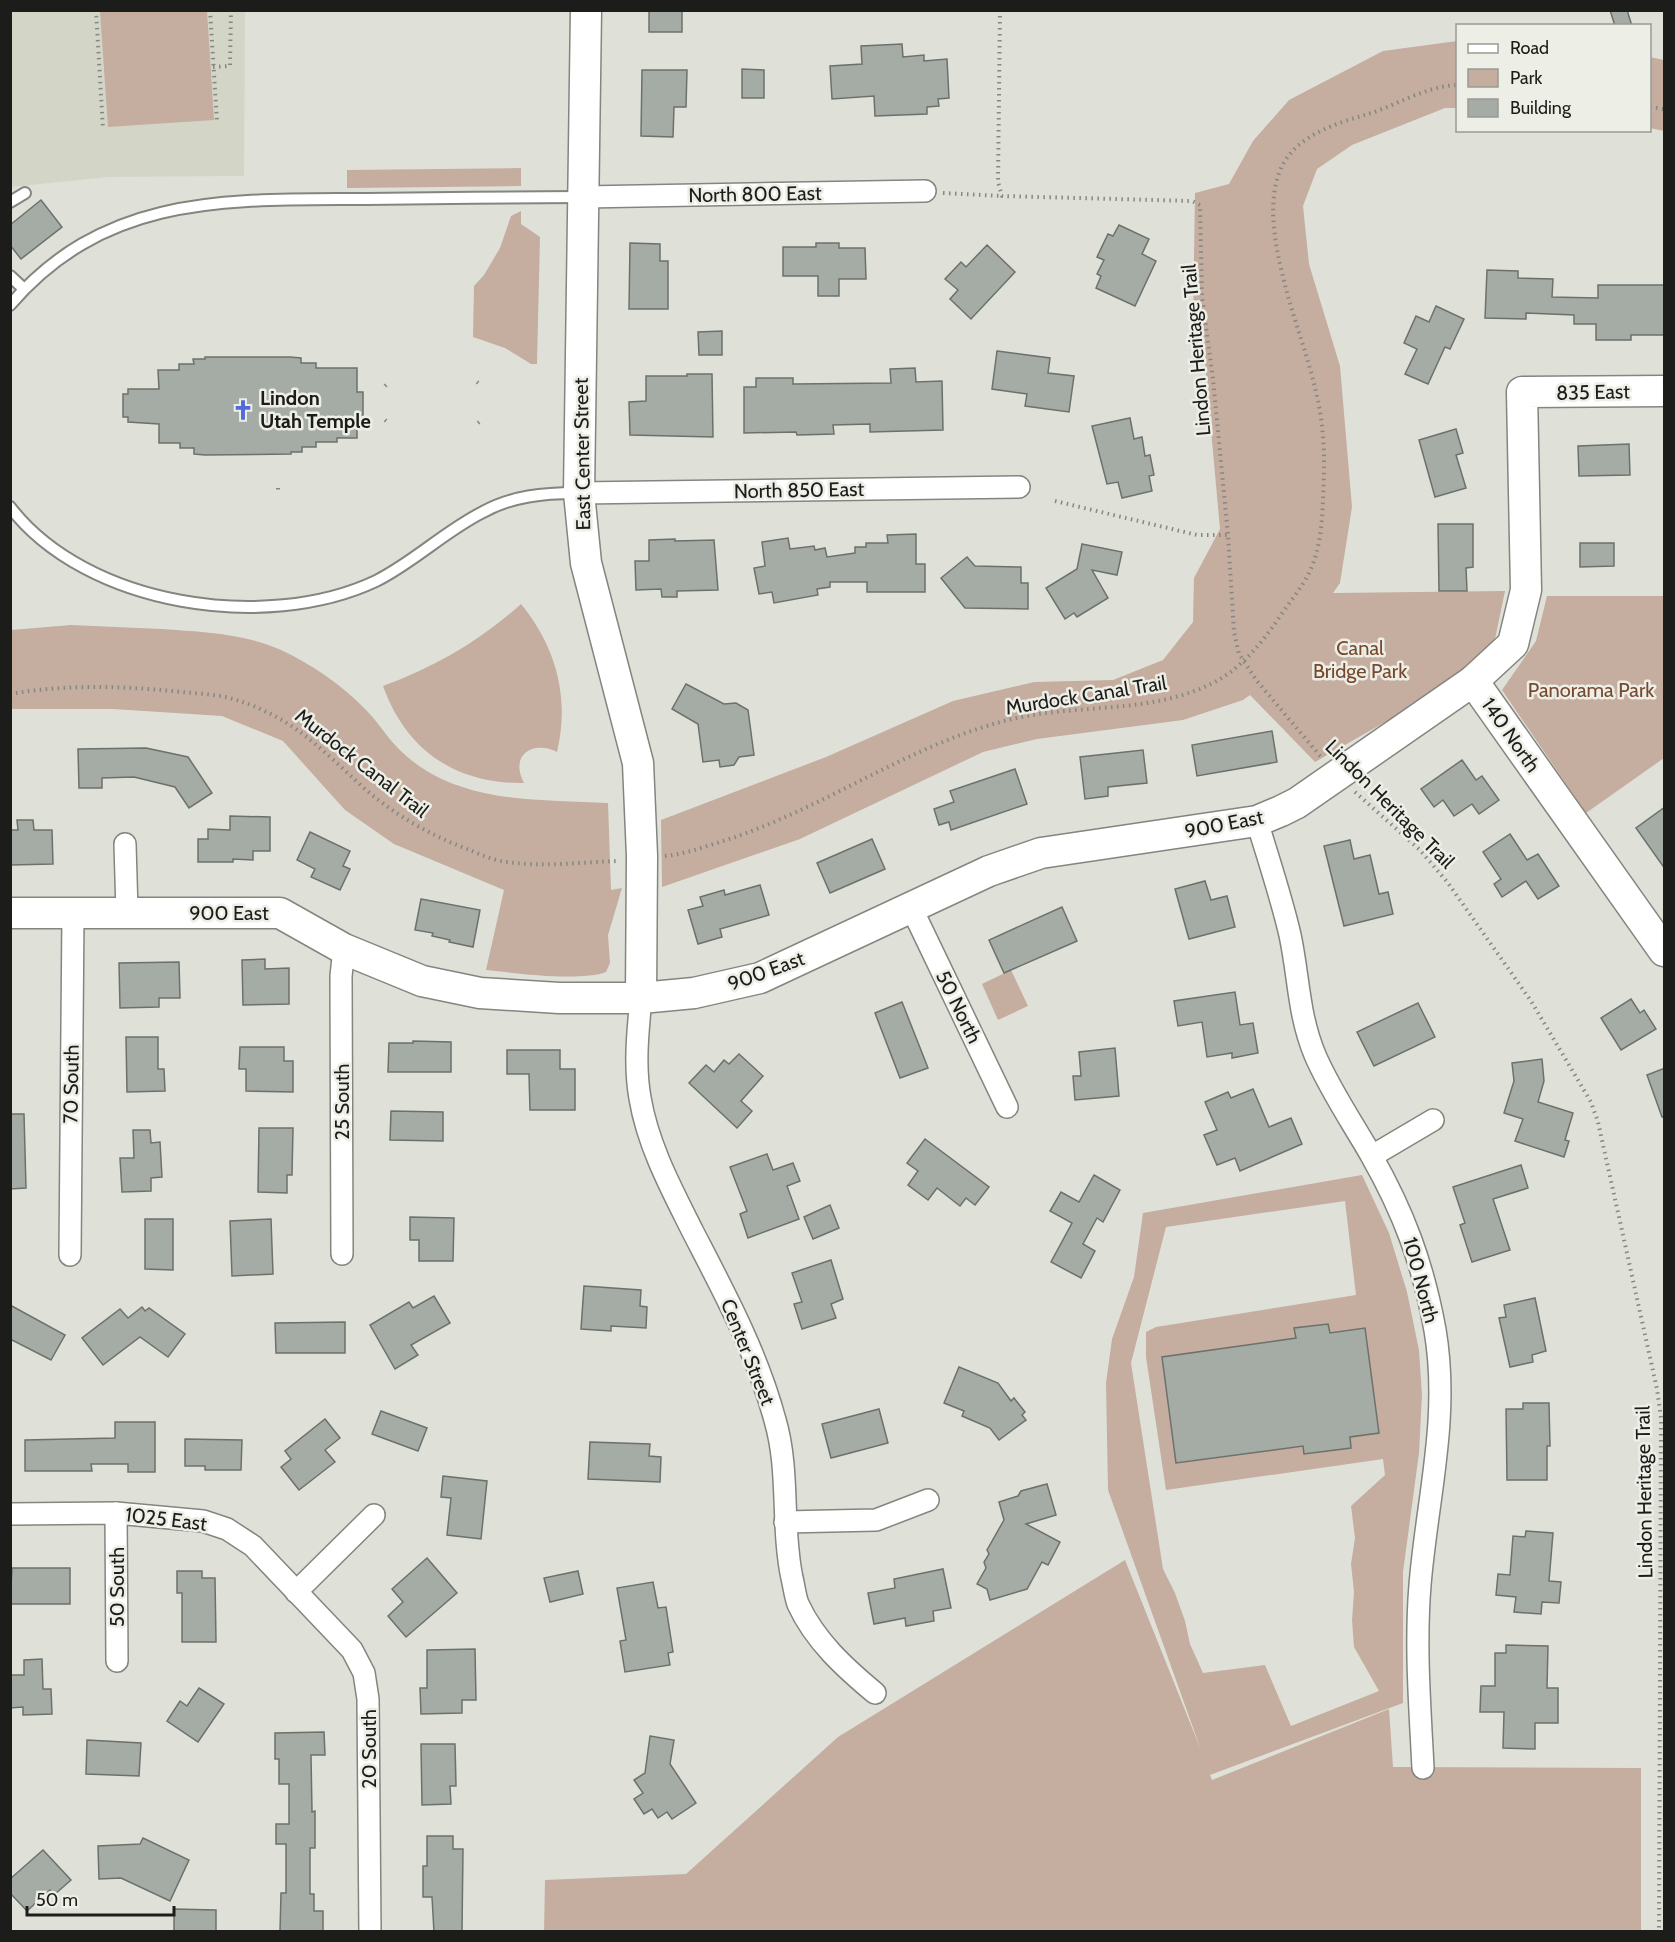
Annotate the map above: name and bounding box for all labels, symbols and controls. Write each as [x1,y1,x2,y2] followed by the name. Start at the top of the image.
[1456,24,1651,132] legend
[1510,37,1549,59] text: Road
[1510,67,1543,89] text: Park
[1510,97,1572,119] text: Building
[688,181,822,207] street label: North 800 East
[1177,263,1215,437] street label: Lindon Heritage Trail
[569,377,595,531] street label: East Center Street
[1556,379,1630,405] street label: 835 East
[260,386,371,433] place label: Lindon Utah Temple
[231,398,255,422] church icon: Lindon Utah Temple
[734,477,865,503] street label: North 850 East
[1313,636,1407,683] park label: Canal Bridge Park
[1004,670,1169,720] street label: Murdock Canal Trail
[1528,678,1654,702] park label: Panorama Park
[1477,693,1545,777] street label: 140 North
[290,703,434,823] street label: Murdock Canal Trail
[1321,735,1460,874] street label: Lindon Heritage Trail
[1183,805,1266,843] street label: 900 East
[189,901,269,925] street label: 900 East
[725,946,808,996] street label: 900 East
[931,967,987,1047] street label: 50 North
[58,1044,84,1124] street label: 70 South
[330,1064,354,1140] street label: 25 South
[1398,1235,1444,1325] street label: 100 North
[716,1295,780,1409] street label: Center Street
[1630,1405,1658,1578] street label: Lindon Heritage Trail
[124,1502,208,1536] street label: 1025 East
[105,1547,129,1627] street label: 50 South
[357,1709,381,1789] street label: 20 South
[27,1879,174,1917] scale bar
[36,1889,78,1911] text: 50 m

